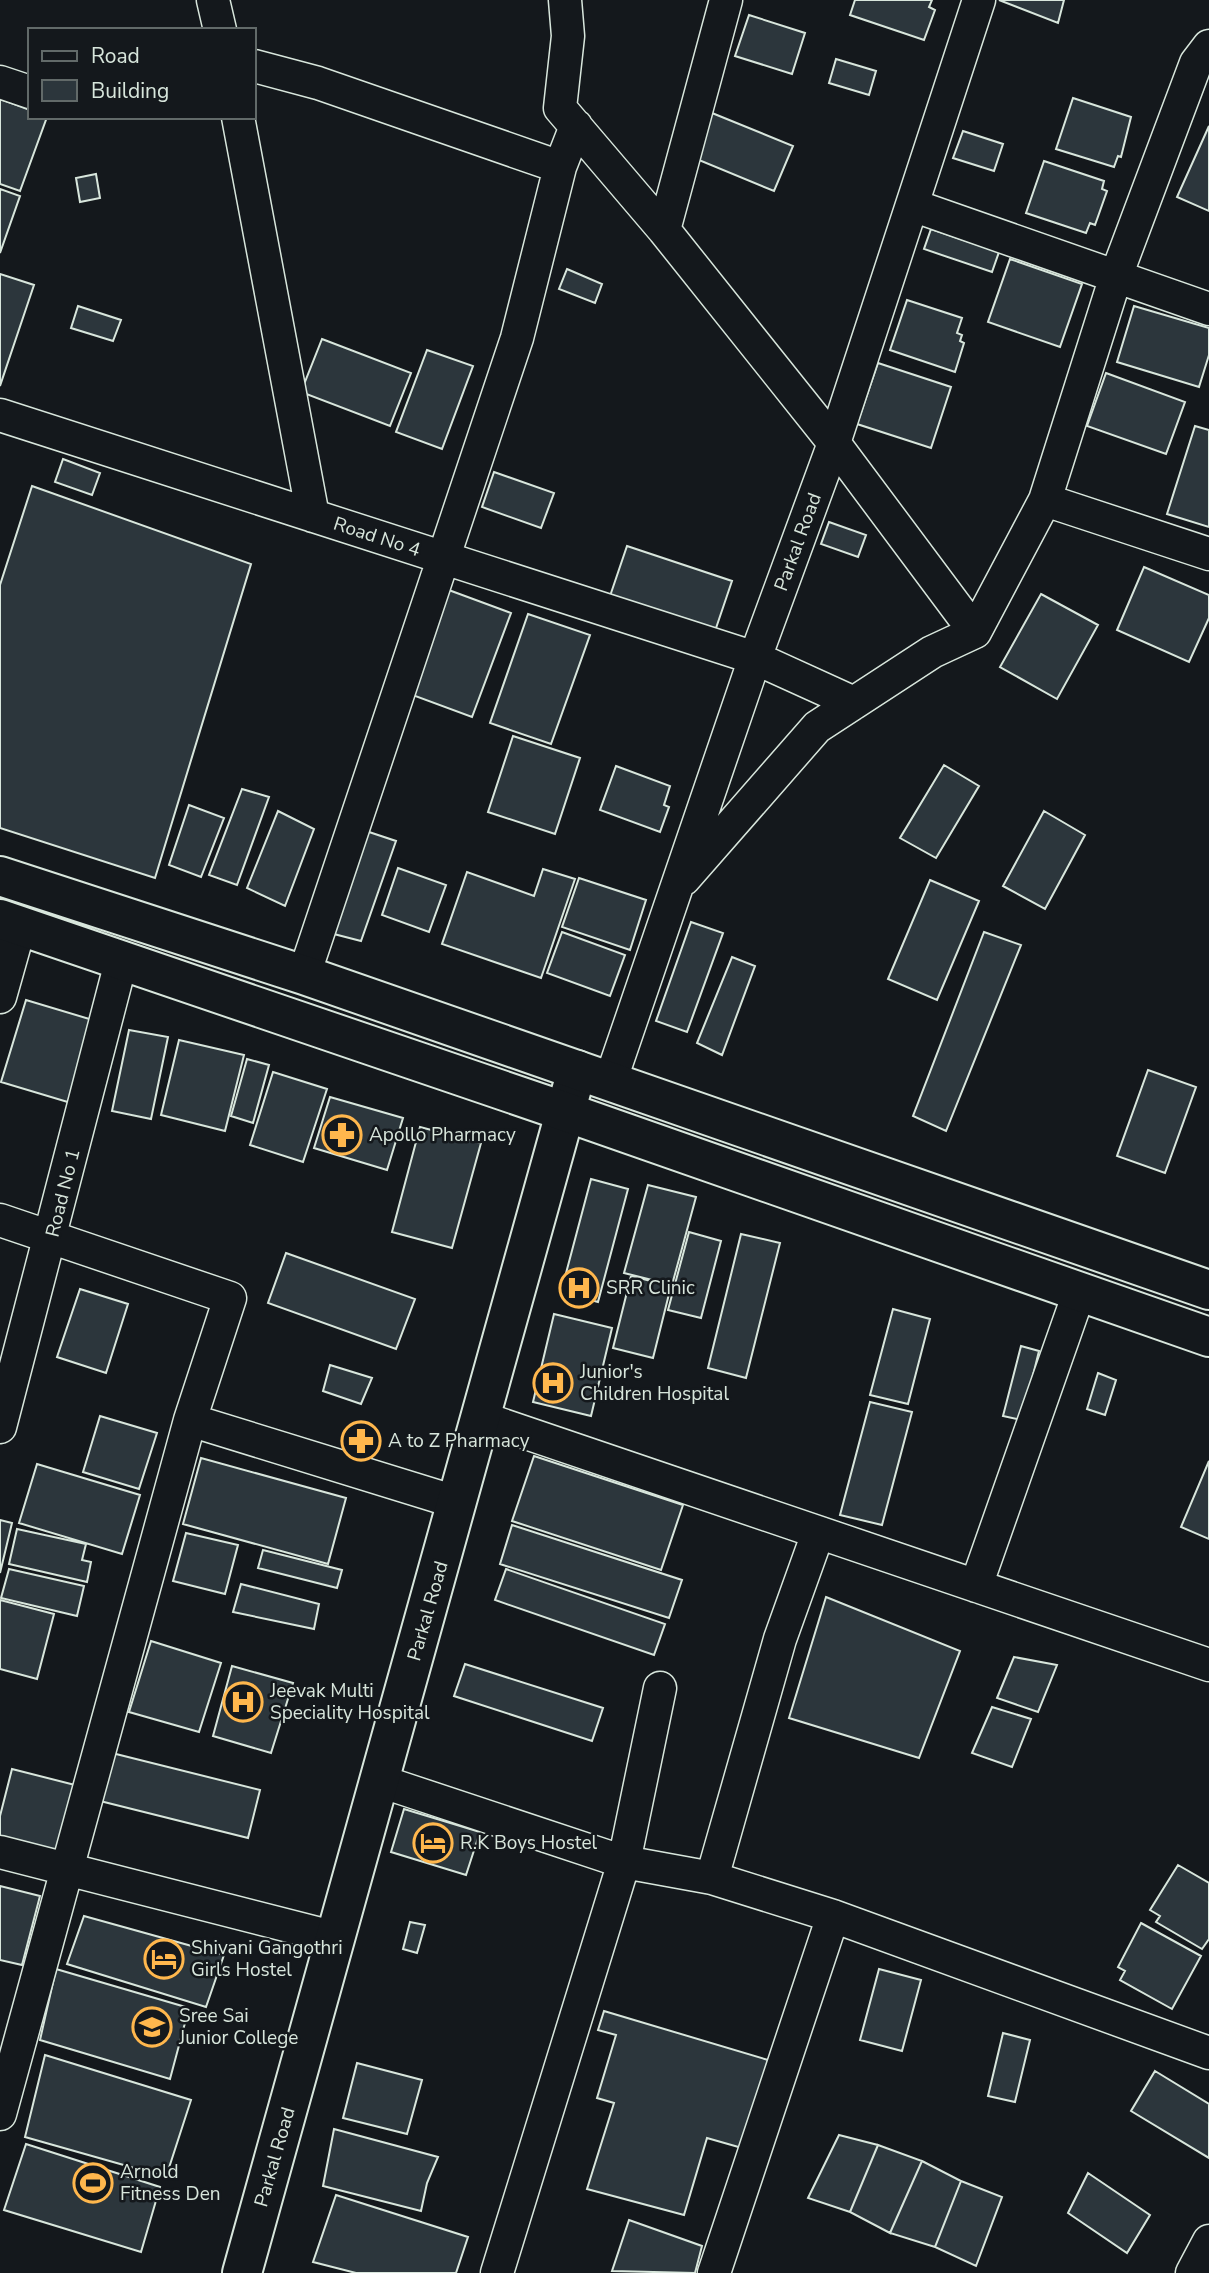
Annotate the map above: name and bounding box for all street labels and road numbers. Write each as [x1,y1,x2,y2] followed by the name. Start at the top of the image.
[768,489,828,595] street label: Parkal Road
[330,511,424,563] street label: Road No 4
[39,1146,87,1240] street label: Road No 1
[401,1558,455,1664] street label: Parkal Road
[248,2104,302,2210] street label: Parkal Road

